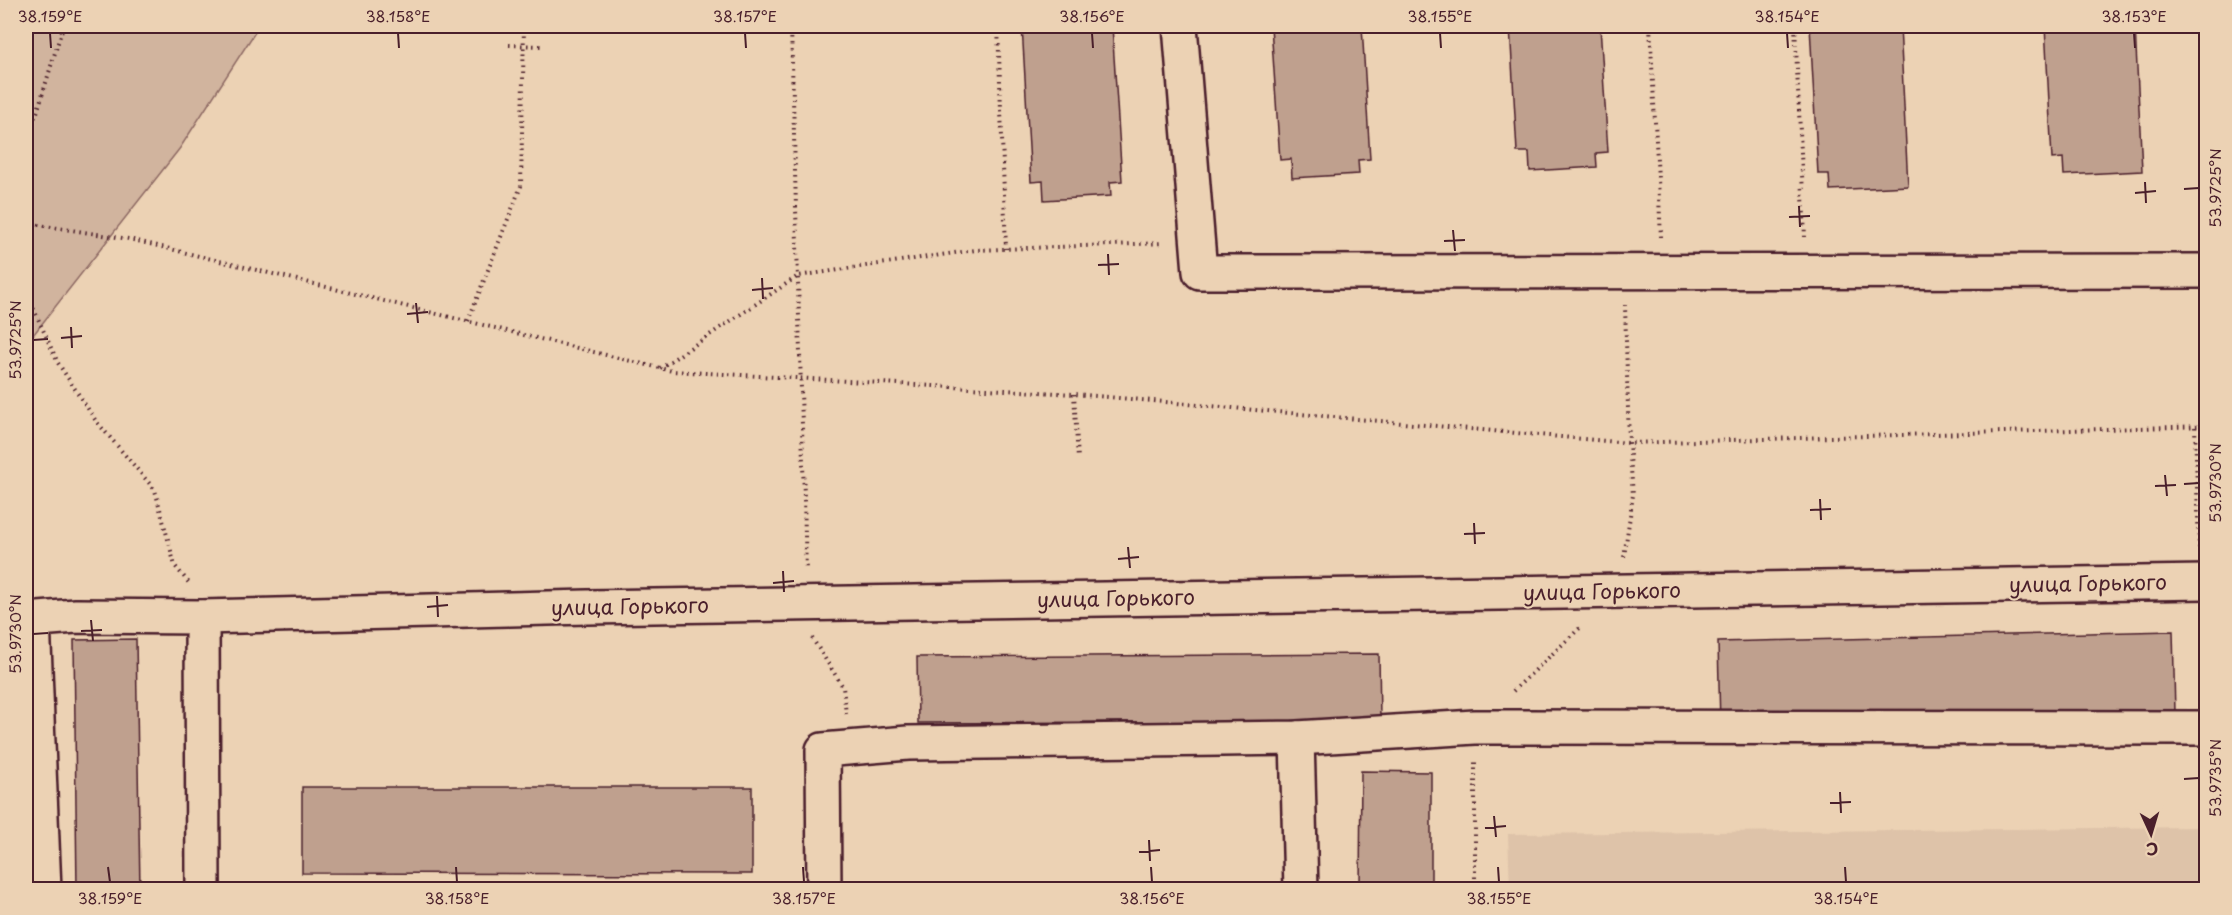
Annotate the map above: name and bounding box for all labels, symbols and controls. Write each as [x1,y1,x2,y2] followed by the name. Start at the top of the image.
[18,4,82,27] text: 38.159°E
[366,4,430,27] text: 38.158°E
[713,4,777,27] text: 38.157°E
[1059,4,1125,27] text: 38.156°E
[1408,4,1472,27] text: 38.155°E
[1754,4,1820,27] text: 38.154°E
[2101,4,2167,27] text: 38.153°E
[2203,148,2226,228] text: 53.9725°N
[3,300,26,380] text: 53.9725°N
[2203,443,2226,523] text: 53.9730°N
[2009,565,2167,599] street label: улица Горького
[1523,573,1681,607] street label: улица Горького
[1037,580,1195,614] street label: улица Горького
[551,588,709,622] street label: улица Горького
[3,594,26,674] text: 53.9730°N
[2203,739,2226,817] text: 53.9735°N
[2121,804,2181,864] north arrow
[2145,838,2159,862] text: С
[78,886,142,909] text: 38.159°E
[425,886,489,909] text: 38.158°E
[772,886,836,909] text: 38.157°E
[1119,886,1185,909] text: 38.156°E
[1467,886,1531,909] text: 38.155°E
[1813,886,1879,909] text: 38.154°E

